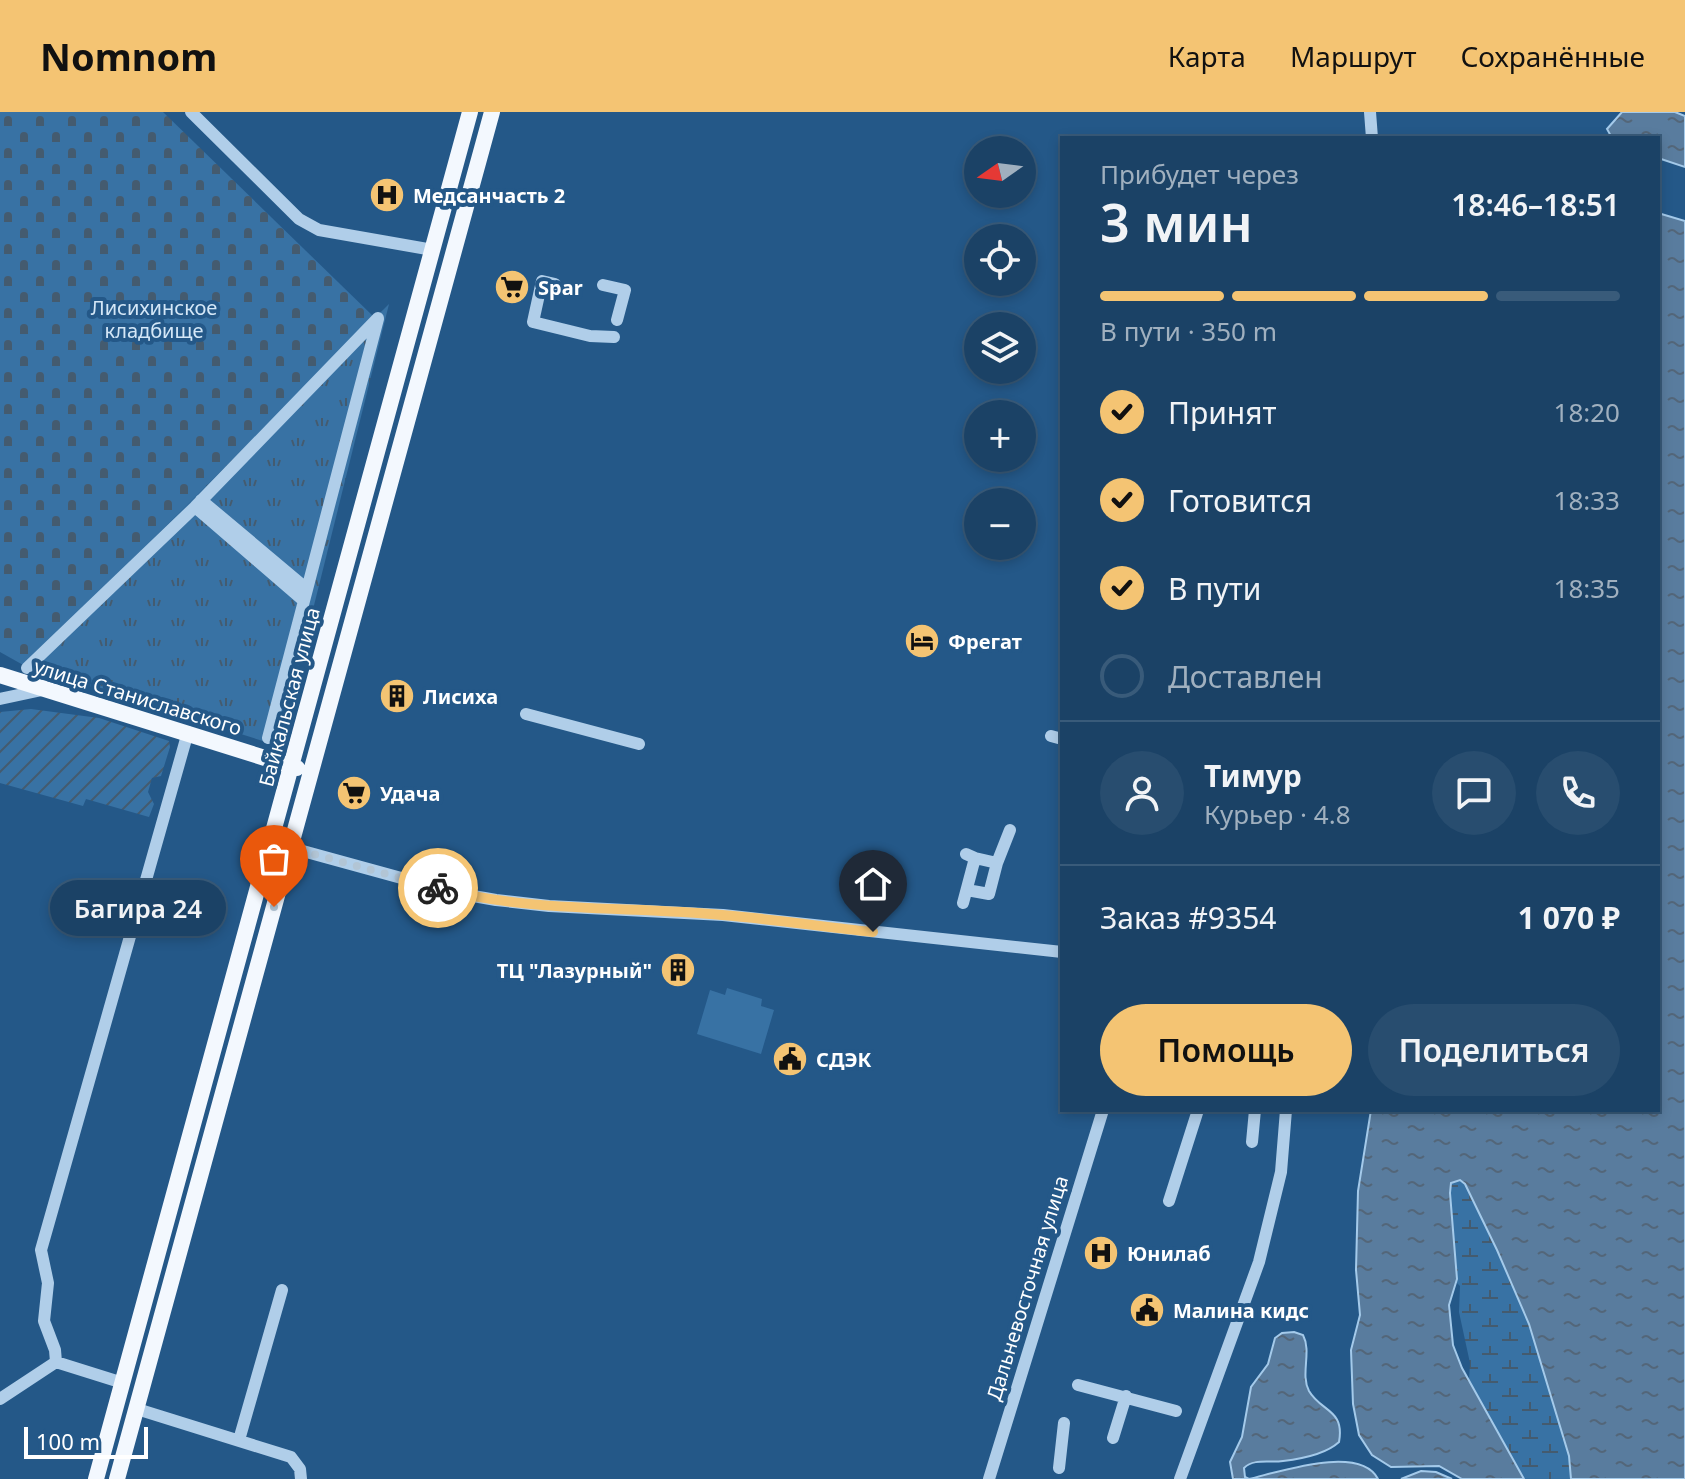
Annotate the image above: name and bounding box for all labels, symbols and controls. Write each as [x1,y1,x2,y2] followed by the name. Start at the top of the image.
[40,30,217,82] text: Nomnom
[1168,37,1246,75] text: Карта
[1290,37,1416,75] text: Маршрут
[1460,37,1645,75] text: Сохранённые
[964,136,1036,208] north arrow
[964,136,1036,560] map controls
[1100,156,1299,192] text: Прибудет через
[368,176,406,214] hospital icon: Медсанчасть 2
[413,182,565,209] place label: Медсанчасть 2
[1451,184,1620,225] text: 18:46–18:51
[1100,186,1253,257] text: 3 мин
[964,224,1036,296] button: locate
[493,268,531,306] supermarket icon: Spar
[538,274,583,301] place label: Spar
[91,294,217,344] park label: Лисихинское кладбище
[964,312,1036,384] button: layers
[1100,313,1277,349] text: В пути · 350 m
[1100,390,1144,434] icon: check
[1168,392,1277,433] text: Принят
[1554,394,1620,430] text: 18:20
[964,400,1036,472] button: +
[1100,478,1144,522] icon: check
[1168,480,1312,521] text: Готовится
[1554,482,1620,518] text: 18:33
[964,488,1036,560] button: −
[1100,566,1144,610] icon: check
[1168,568,1261,609] text: В пути
[1554,570,1620,606] text: 18:35
[252,604,326,790] street label: Байкальская улица
[903,622,941,660] hotel icon: Фрегат
[948,628,1022,655] place label: Фрегат
[31,652,245,742] street label: улица Станиславского
[1168,656,1323,697] text: Доставлен
[378,677,416,715] building icon: Лисиха
[423,683,498,710] place label: Лисиха
[1100,751,1184,835] button: person
[1432,751,1516,835] button: chat
[1536,751,1620,835] button: phone
[1204,755,1302,796] text: Тимур
[335,774,373,812] supermarket icon: Удача
[380,780,440,807] place label: Удача
[1204,796,1351,832] text: Курьер · 4.8
[240,825,308,907] pin
[252,837,296,881] icon: bag
[398,848,478,928] courier
[839,850,907,932] pin
[851,862,895,906] icon: home
[416,866,460,910] icon: bike
[50,879,226,935] callout: Багира 24
[74,890,202,926] text: Багира 24
[1100,897,1276,938] text: Заказ #9354
[1518,897,1620,938] text: 1 070 ₽
[659,951,697,989] building icon: ТЦ "Лазурный"
[497,957,652,984] place label: ТЦ "Лазурный"
[1100,1004,1352,1096] button: Помощь
[1368,1004,1620,1096] button: Поделиться
[771,1040,809,1078] public building icon: СДЭК
[816,1046,872,1073] place label: СДЭК
[980,1172,1074,1404] street label: Дальневосточная улица
[1082,1234,1120,1272] hospital icon: Юнилаб
[1127,1240,1211,1267] place label: Юнилаб
[1128,1291,1166,1329] public building icon: Малина кидс
[1173,1297,1309,1324] place label: Малина кидс
[24,1423,148,1459] scale bar
[36,1426,100,1456] text: 100 m

